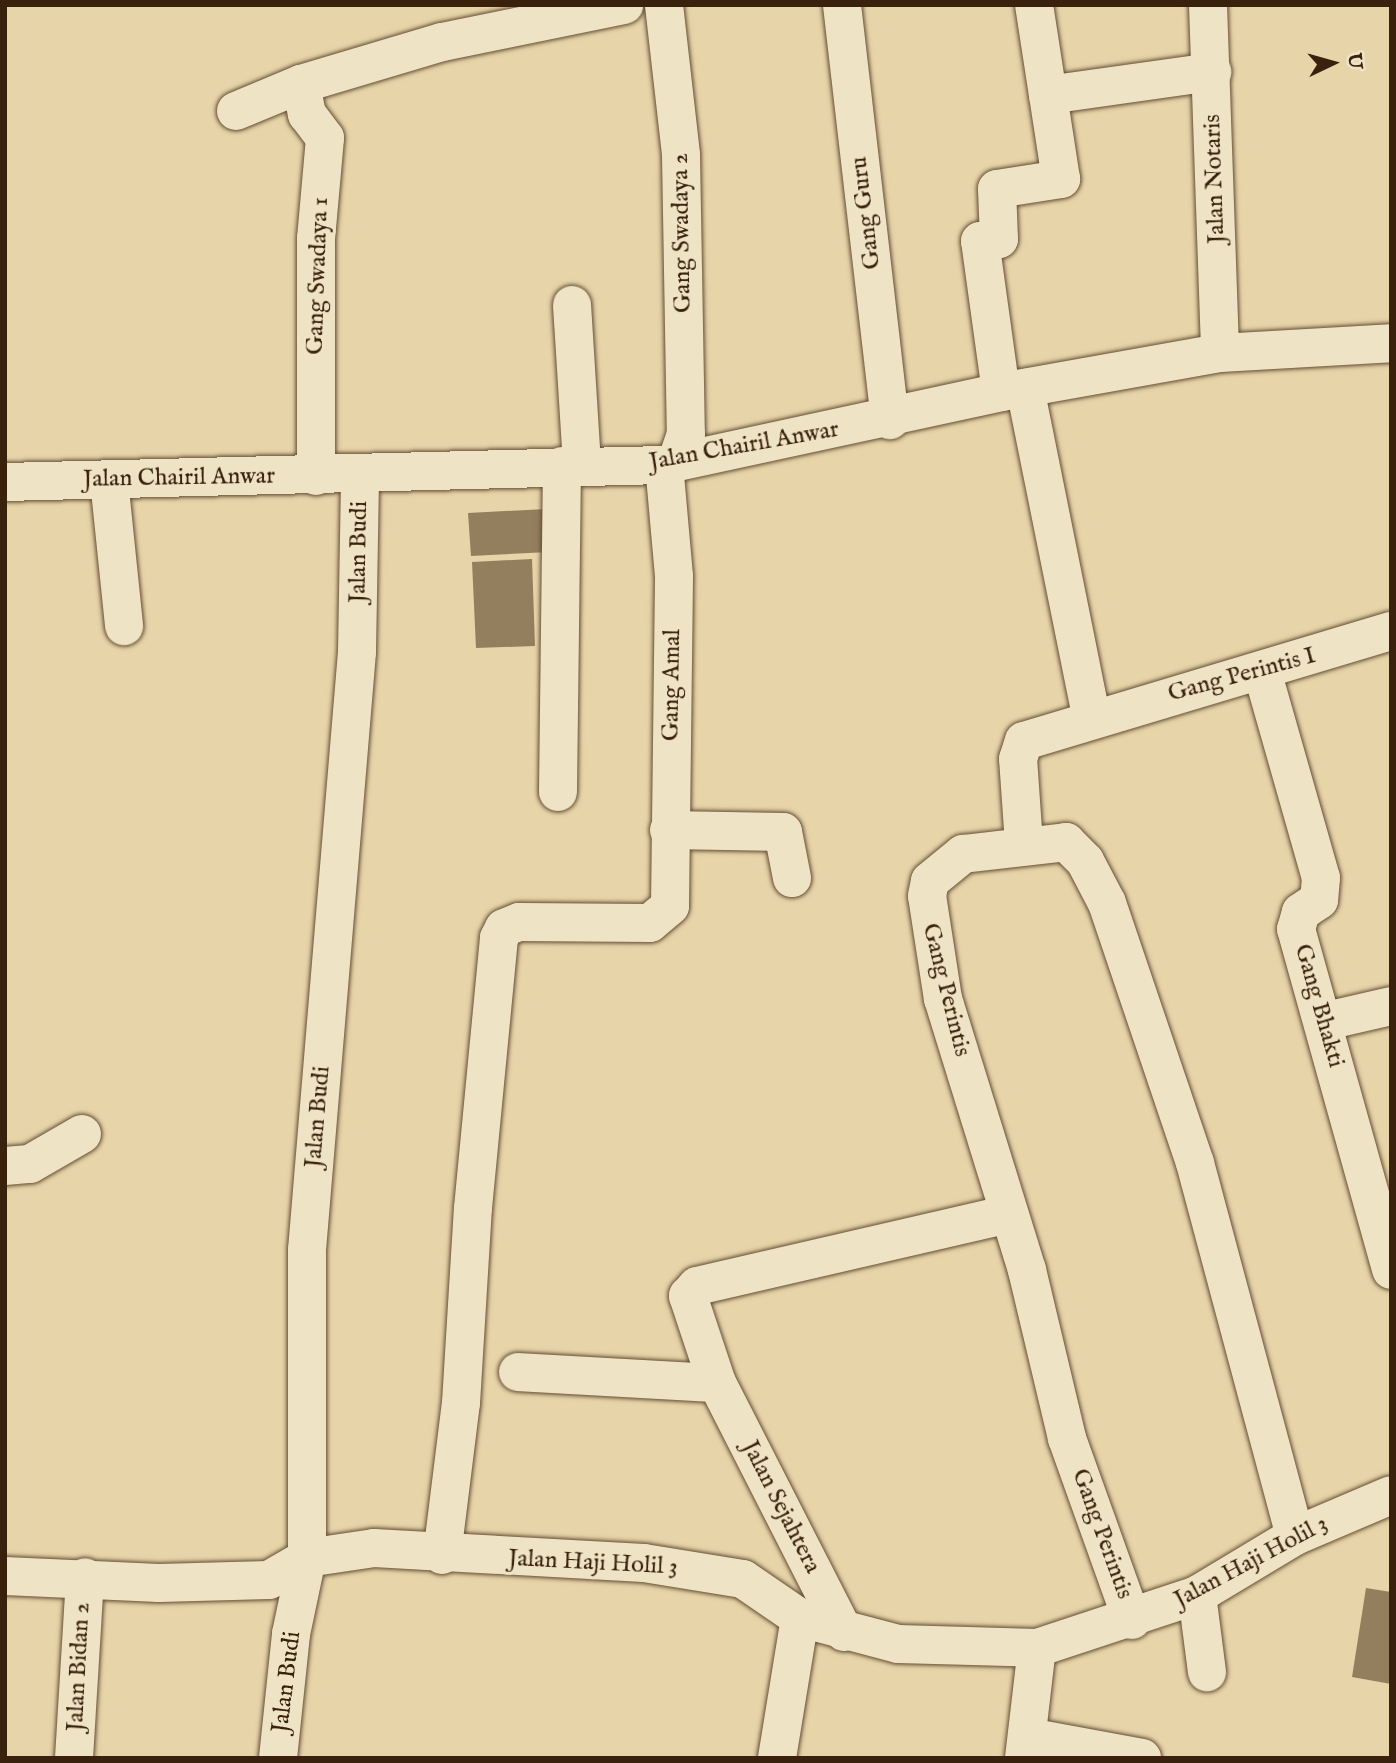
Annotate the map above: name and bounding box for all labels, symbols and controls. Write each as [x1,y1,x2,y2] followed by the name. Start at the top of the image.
[1298,28,1368,98] north arrow
[1341,52,1367,70] text: U
[1198,114,1232,244] street label: Jalan Notaris
[666,153,698,313] street label: Gang Swadaya 2
[845,155,887,271] street label: Gang Guru
[301,197,335,355] street label: Gang Swadaya 1
[647,415,841,477] street label: Jalan Chairil Anwar
[83,462,275,494] street label: Jalan Chairil Anwar
[344,501,374,603] street label: Jalan Budi
[657,629,687,741] street label: Gang Amal
[1165,641,1319,709] street label: Gang Perintis I
[916,920,976,1060] street label: Gang Perintis
[1288,941,1350,1071] street label: Gang Bhakti
[299,1065,337,1169] street label: Jalan Budi
[735,1436,827,1578] street label: Jalan Sejahtera
[1065,1465,1139,1603] street label: Gang Perintis
[1169,1509,1333,1615] street label: Jalan Haji Holil 3
[508,1544,678,1582] street label: Jalan Haji Holil 3
[61,1602,97,1732] street label: Jalan Bidan 2
[266,1630,308,1734] street label: Jalan Budi

